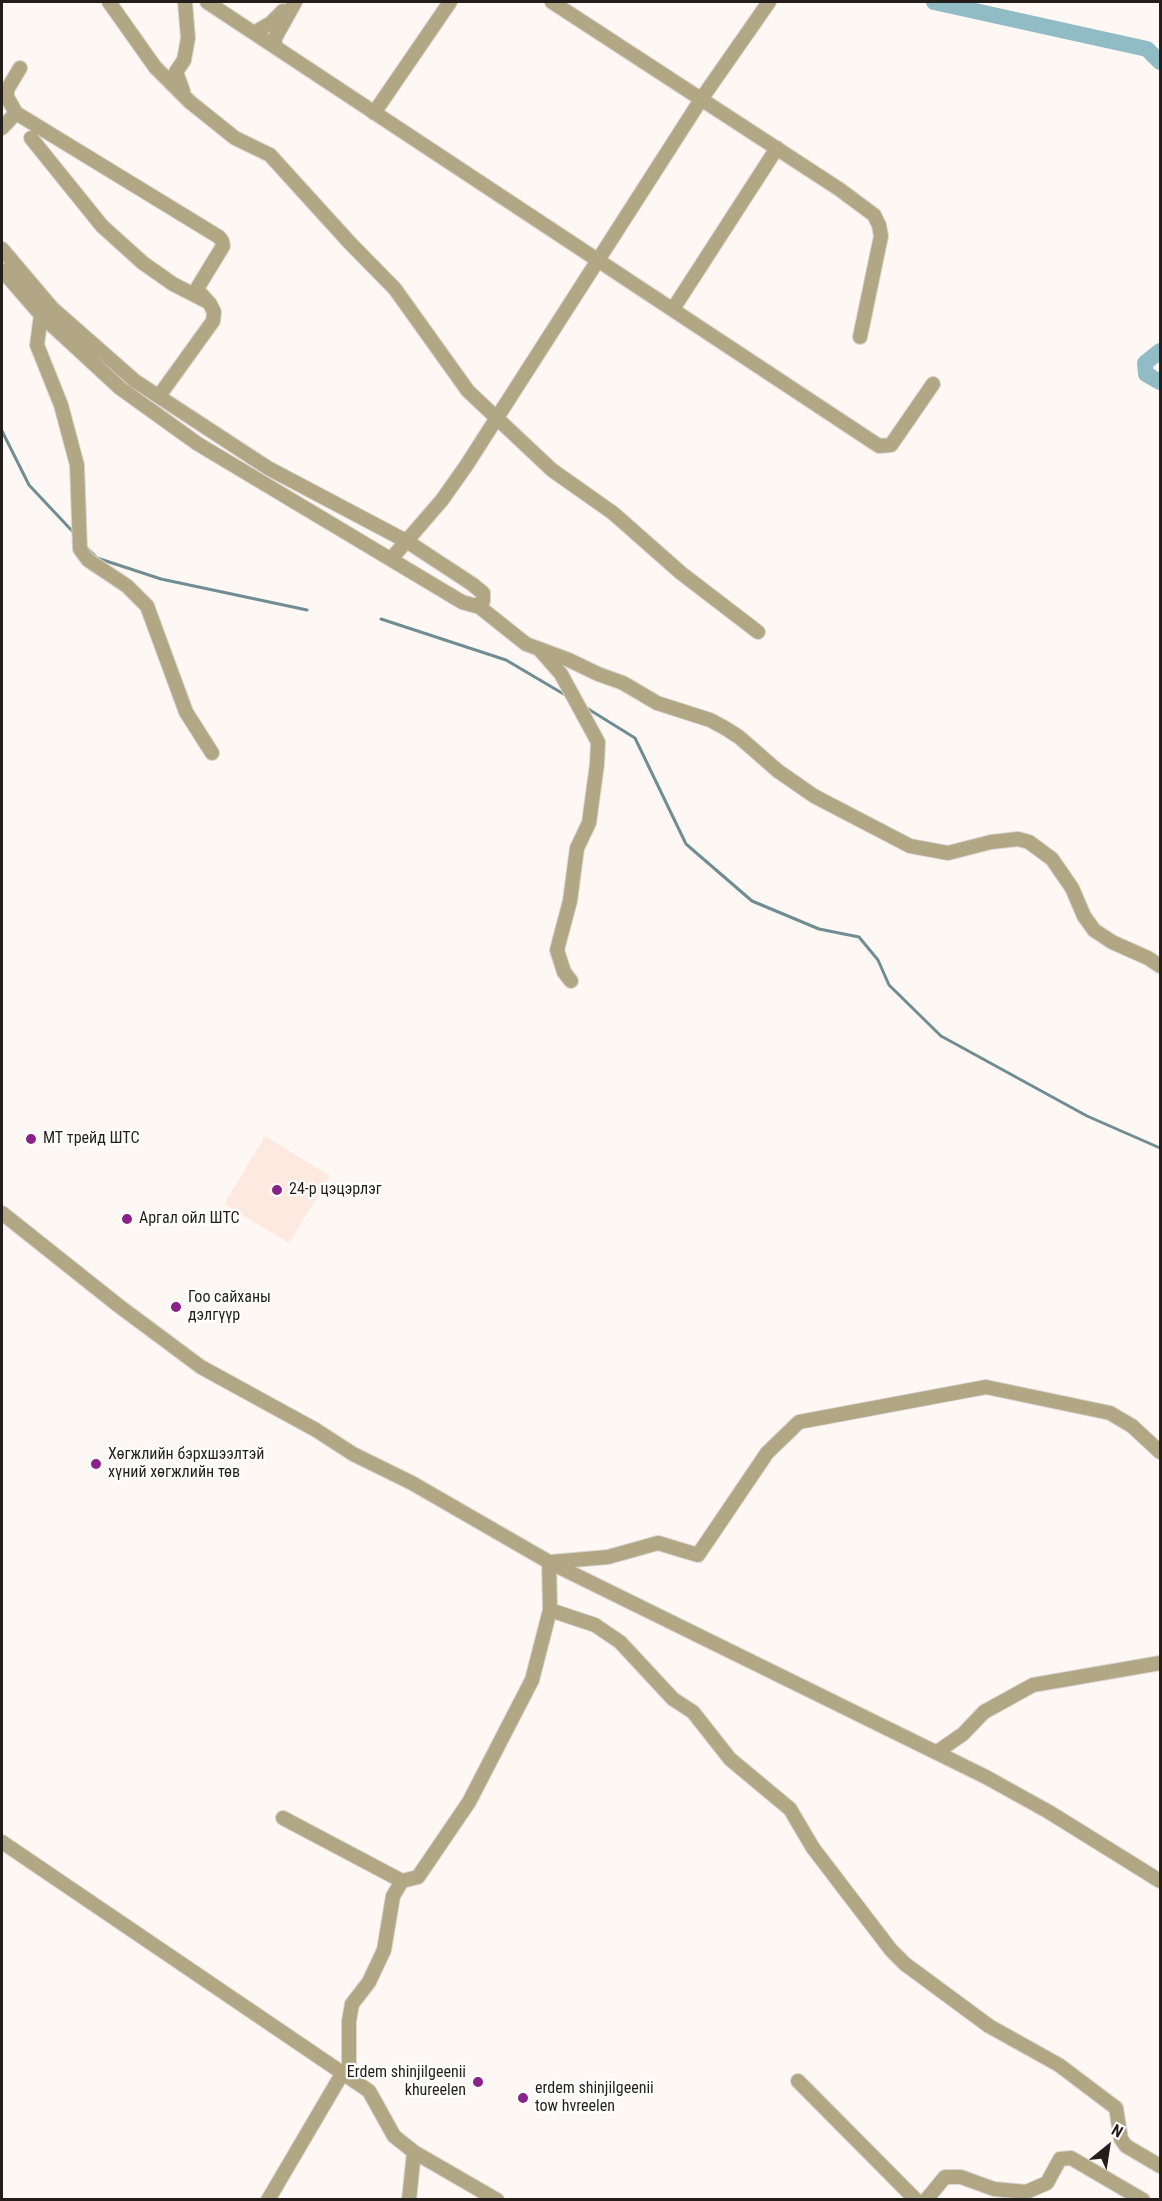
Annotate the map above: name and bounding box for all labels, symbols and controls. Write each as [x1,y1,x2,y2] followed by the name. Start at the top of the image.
[43,1129,139,1149] place label: МТ трейд ШТС
[24,1132,38,1146] marker: МТ трейд ШТС
[289,1180,382,1200] place label: 24-р цэцэрлэг
[270,1183,284,1197] marker: 24-р цэцэрлэг
[139,1209,240,1229] place label: Аргал ойл ШТС
[120,1212,134,1226] marker: Аргал ойл ШТС
[188,1288,271,1326] place label: Гоо сайханы дэлгүүр
[169,1300,183,1314] marker: Гоо сайханы дэлгүүр
[108,1445,264,1483] place label: Хөгжлийн бэрхшээлтэй хүний хөгжлийн төв
[89,1457,103,1471] marker: Хөгжлийн бэрхшээлтэй хүний хөгжлийн төв
[347,2063,466,2101] place label: Erdem shinjilgeenii khureelen
[471,2075,485,2089] marker: Erdem shinjilgeenii khureelen
[535,2079,654,2117] place label: erdem shinjilgeenii tow hvreelen
[516,2091,530,2105] marker: erdem shinjilgeenii tow hvreelen
[1078,2117,1138,2177] north arrow
[1108,2120,1126,2142] text: N

